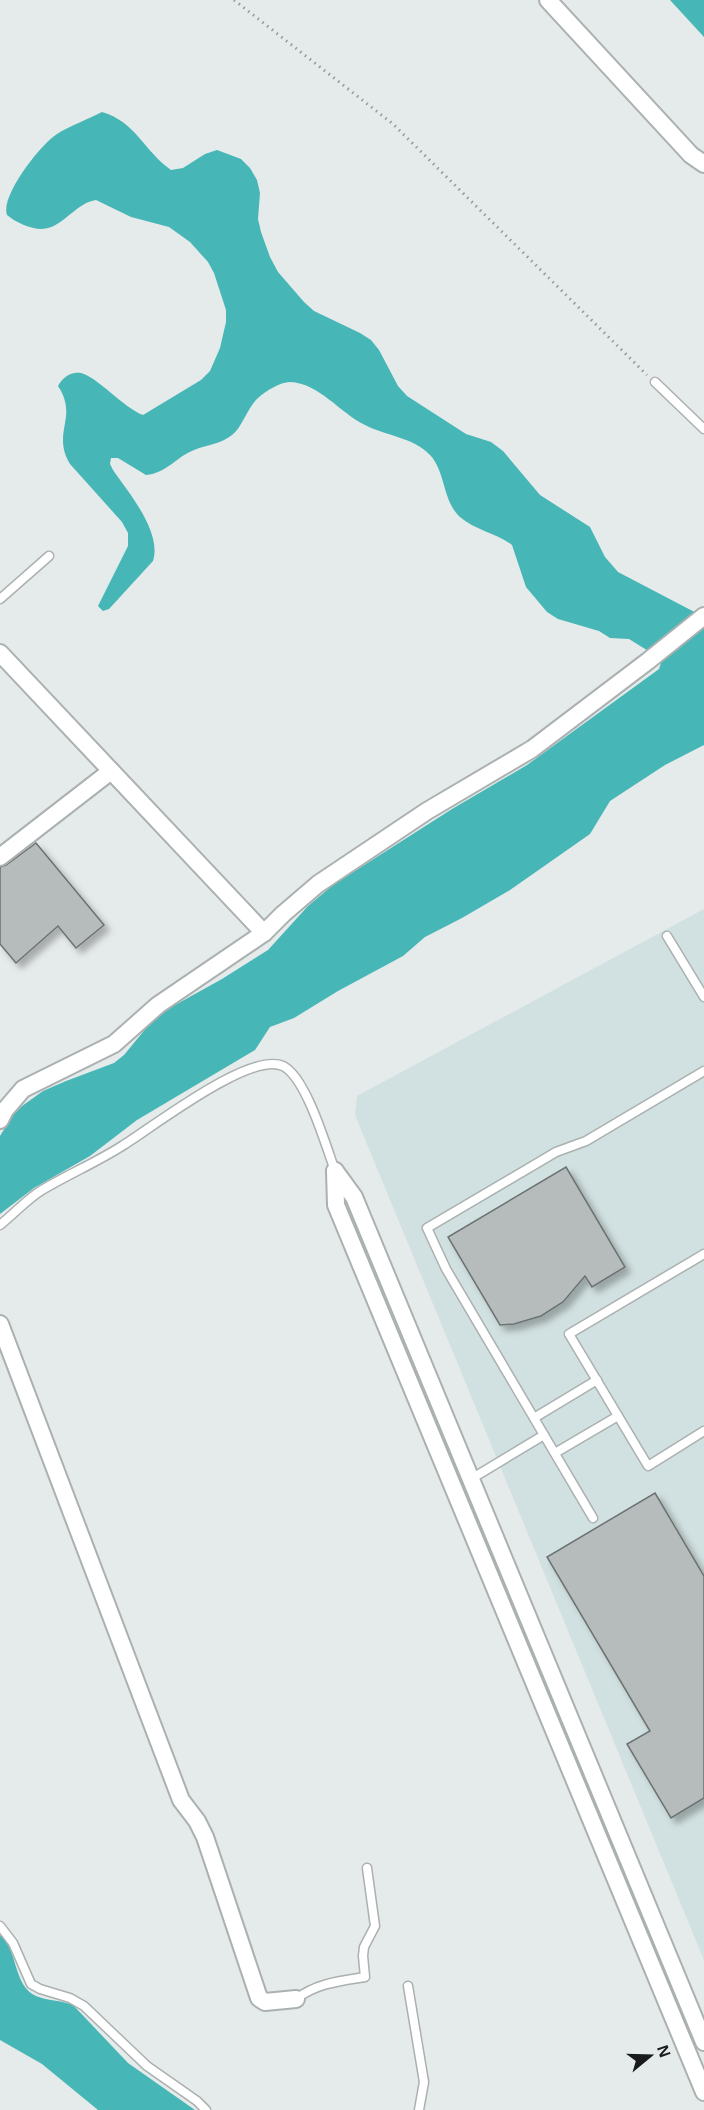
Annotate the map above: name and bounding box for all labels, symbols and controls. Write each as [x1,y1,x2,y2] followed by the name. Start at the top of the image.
[620,2026,680,2086] north arrow
[654,2043,674,2060] text: N

